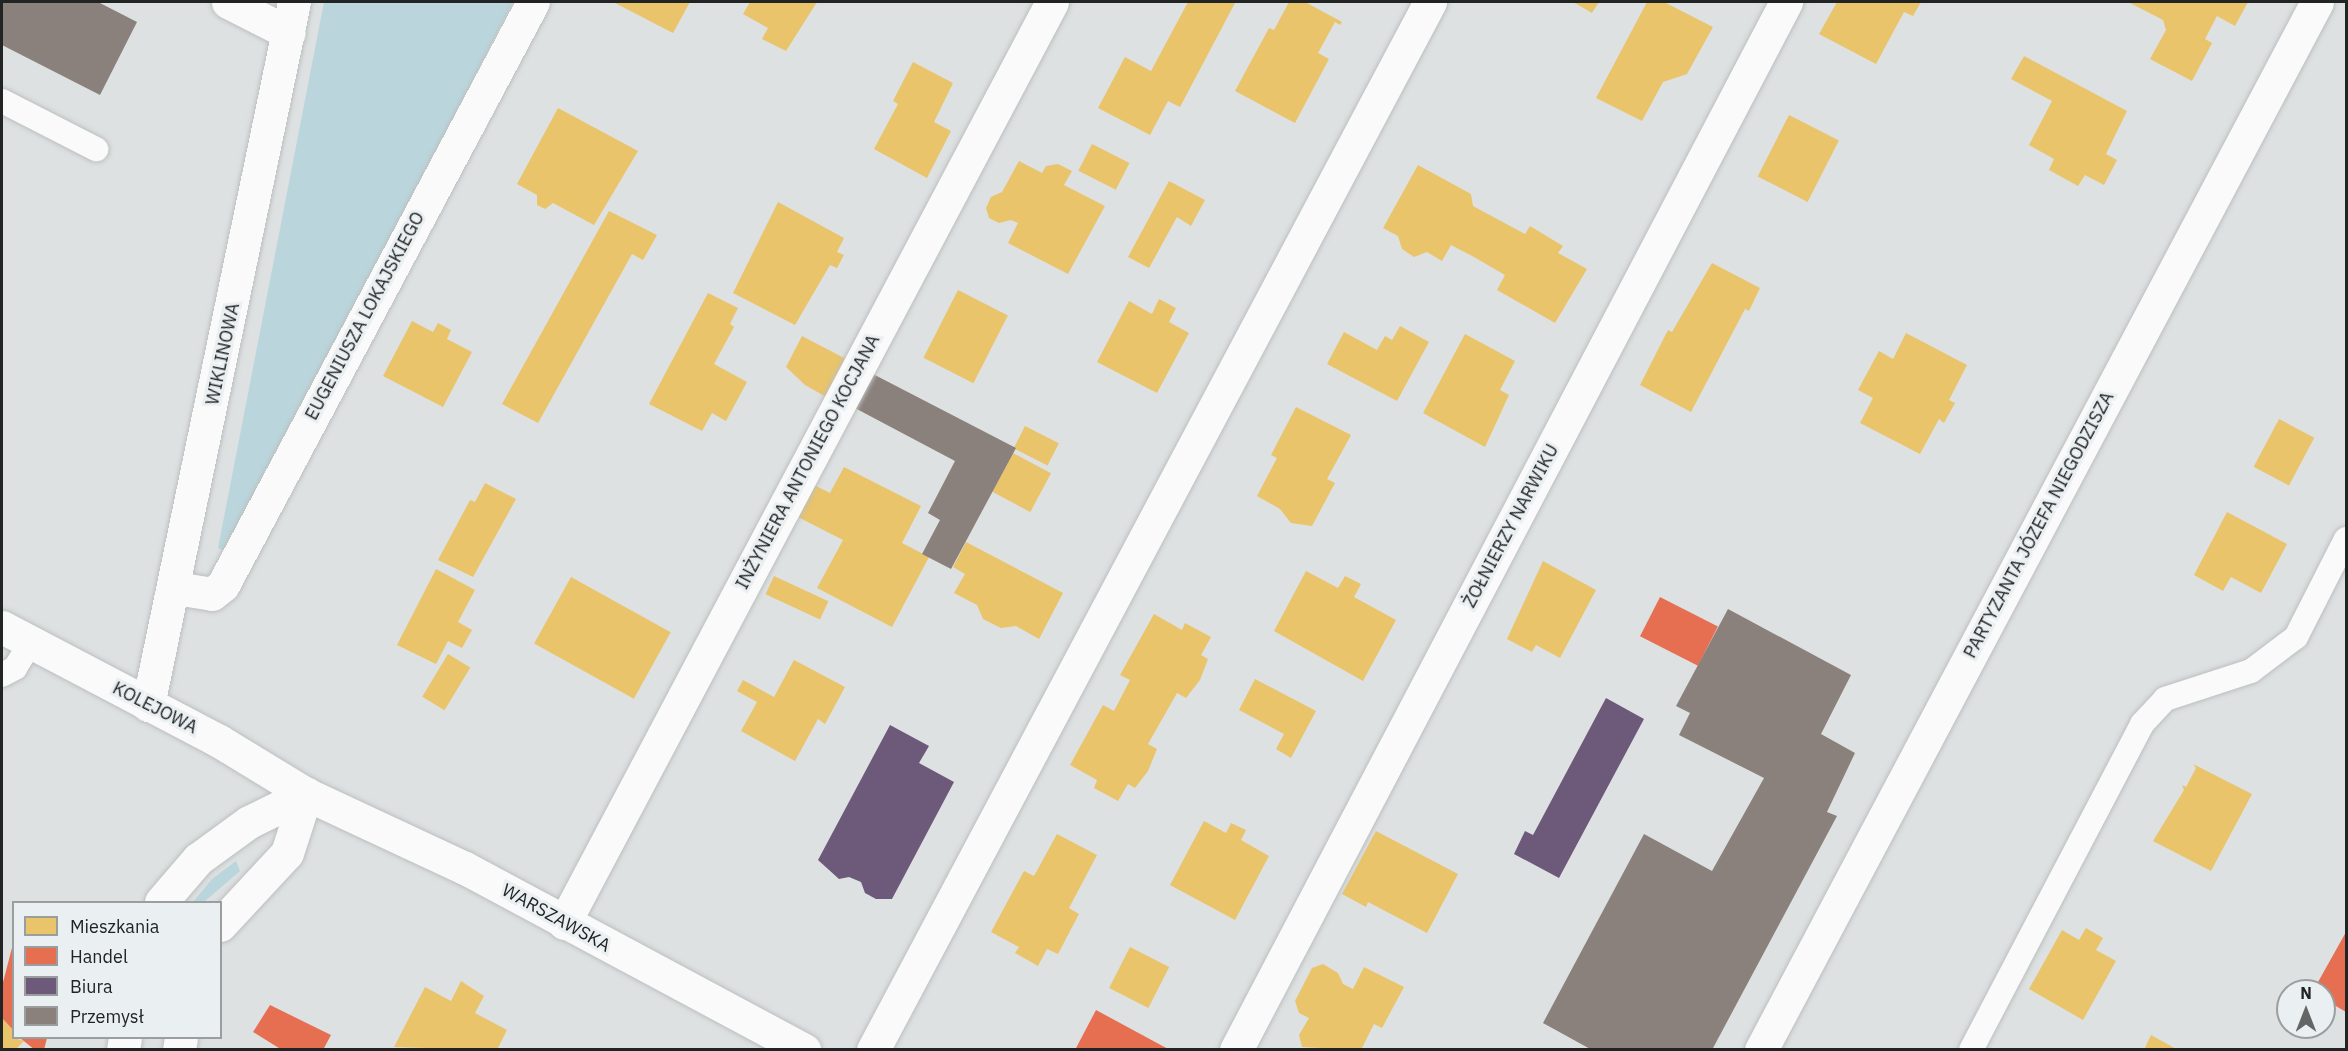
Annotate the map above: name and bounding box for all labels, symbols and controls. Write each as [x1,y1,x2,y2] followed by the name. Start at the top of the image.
[301,208,429,424] street label: EUGENIUSZA LOKAJSKIEGO
[202,301,244,407] street label: WIKLINOWA
[731,331,885,593] street label: INŻYNIERA ANTONIEGO KOCJANA
[1959,388,2119,662] street label: PARTYZANTA JÓZEFA NIEGODZISZA
[1459,441,1563,611] street label: ŻOŁNIERZY NARWIKU
[109,677,201,739] street label: KOLEJOWA
[498,879,614,957] street label: WARSZAWSKA
[12,901,222,1039] legend
[70,915,159,938] text: Mieszkania
[70,945,128,968] text: Handel
[70,975,113,998] text: Biura
[2276,979,2336,1039] north arrow
[2300,983,2312,1003] text: N
[70,1005,144,1028] text: Przemysł

